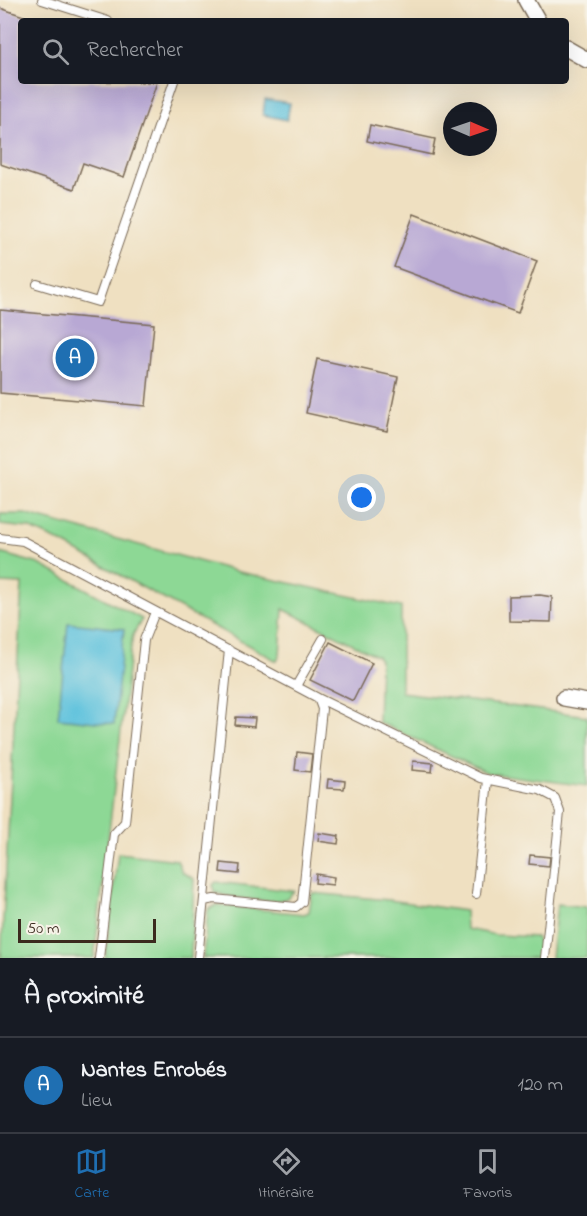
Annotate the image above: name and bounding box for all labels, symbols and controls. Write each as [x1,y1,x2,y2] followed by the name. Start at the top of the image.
[18,18,569,84] search box
[39,35,72,68] icon: search
[87,35,183,67] text: Rechercher
[443,102,497,156] north arrow
[56,336,94,380] pin: A
[347,483,376,512] your location
[18,916,156,944] scale bar
[27,917,59,941] text: 50 m
[24,978,144,1016] text: À proximité
[81,1055,227,1087] text: Nantes Enrobés
[37,1071,50,1100] text: A
[518,1071,563,1100] text: 120 m
[81,1087,112,1116] text: Lieu
[74,1145,109,1205] tab: Carte
[258,1145,314,1205] tab: Itinéraire
[463,1145,513,1205] tab: Favoris

